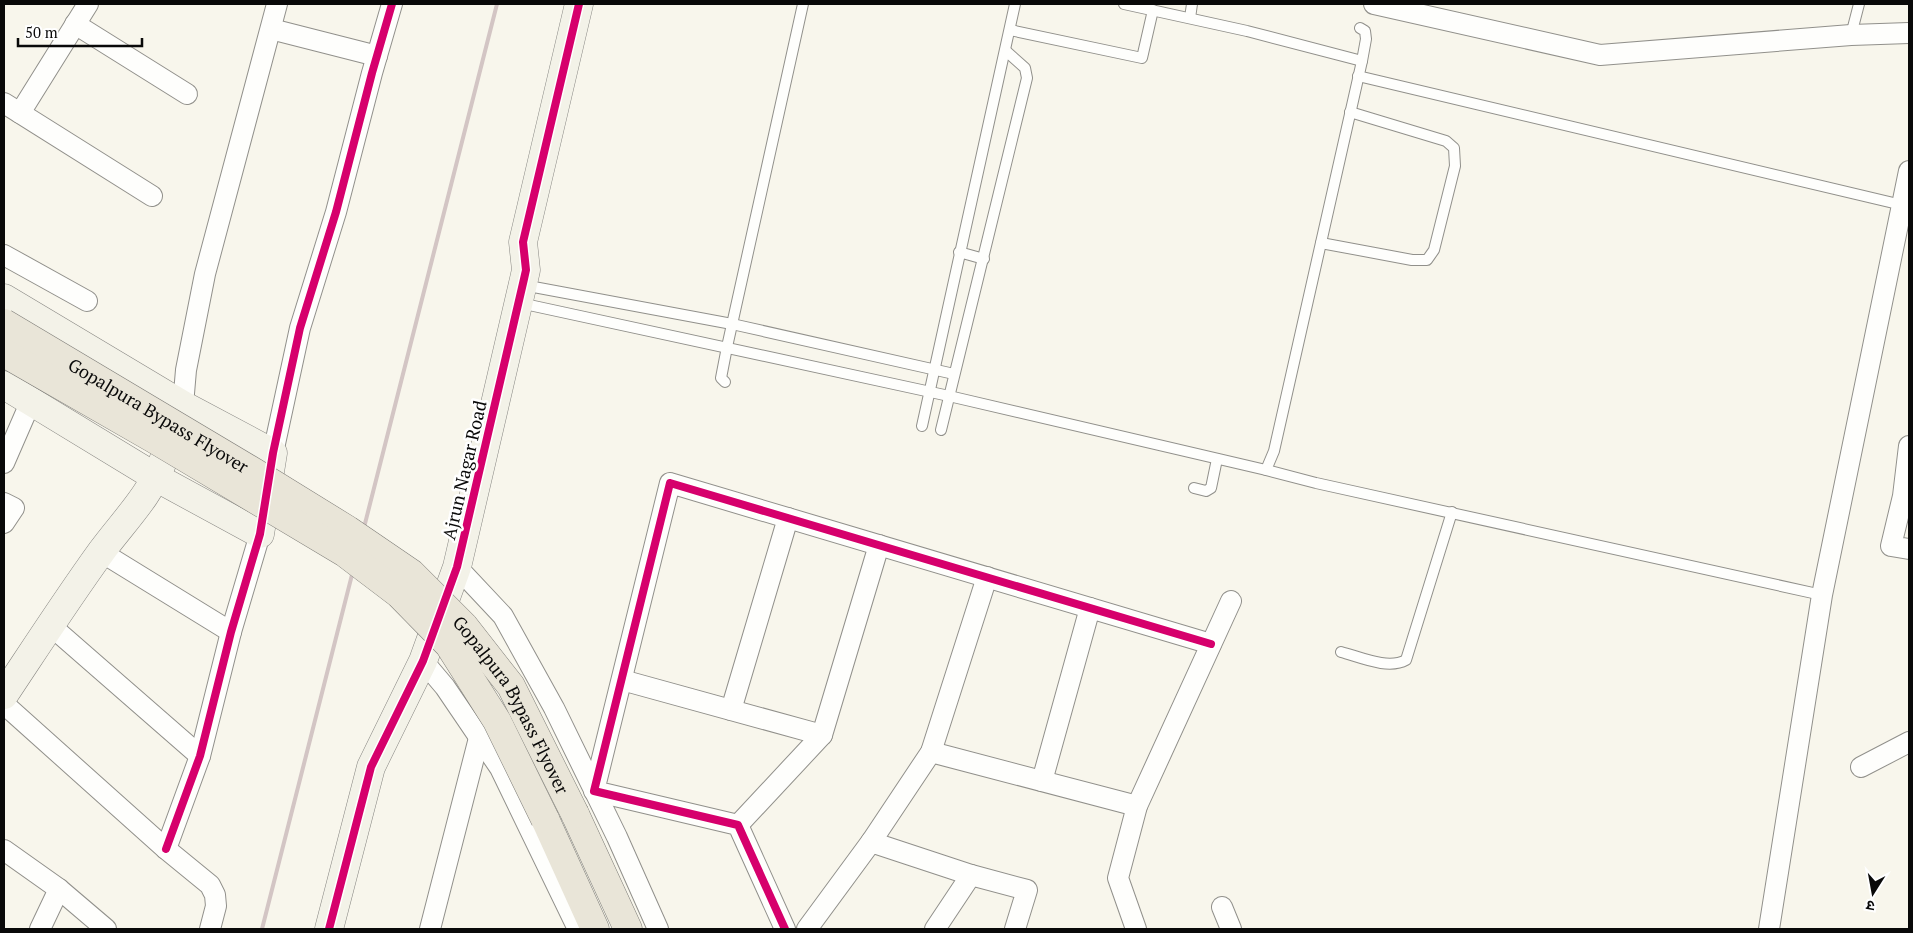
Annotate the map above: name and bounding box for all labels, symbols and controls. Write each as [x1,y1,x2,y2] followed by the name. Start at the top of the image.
[18,15,141,47] scale bar
[25,22,58,42] text: 50 m
[64,352,253,478] street label: Gopalpura Bypass Flyover
[436,398,492,542] street label: Ajrun Nagar Road
[448,610,575,798] street label: Gopalpura Bypass Flyover
[1848,868,1898,918] north arrow
[1864,896,1876,916] text: उ

